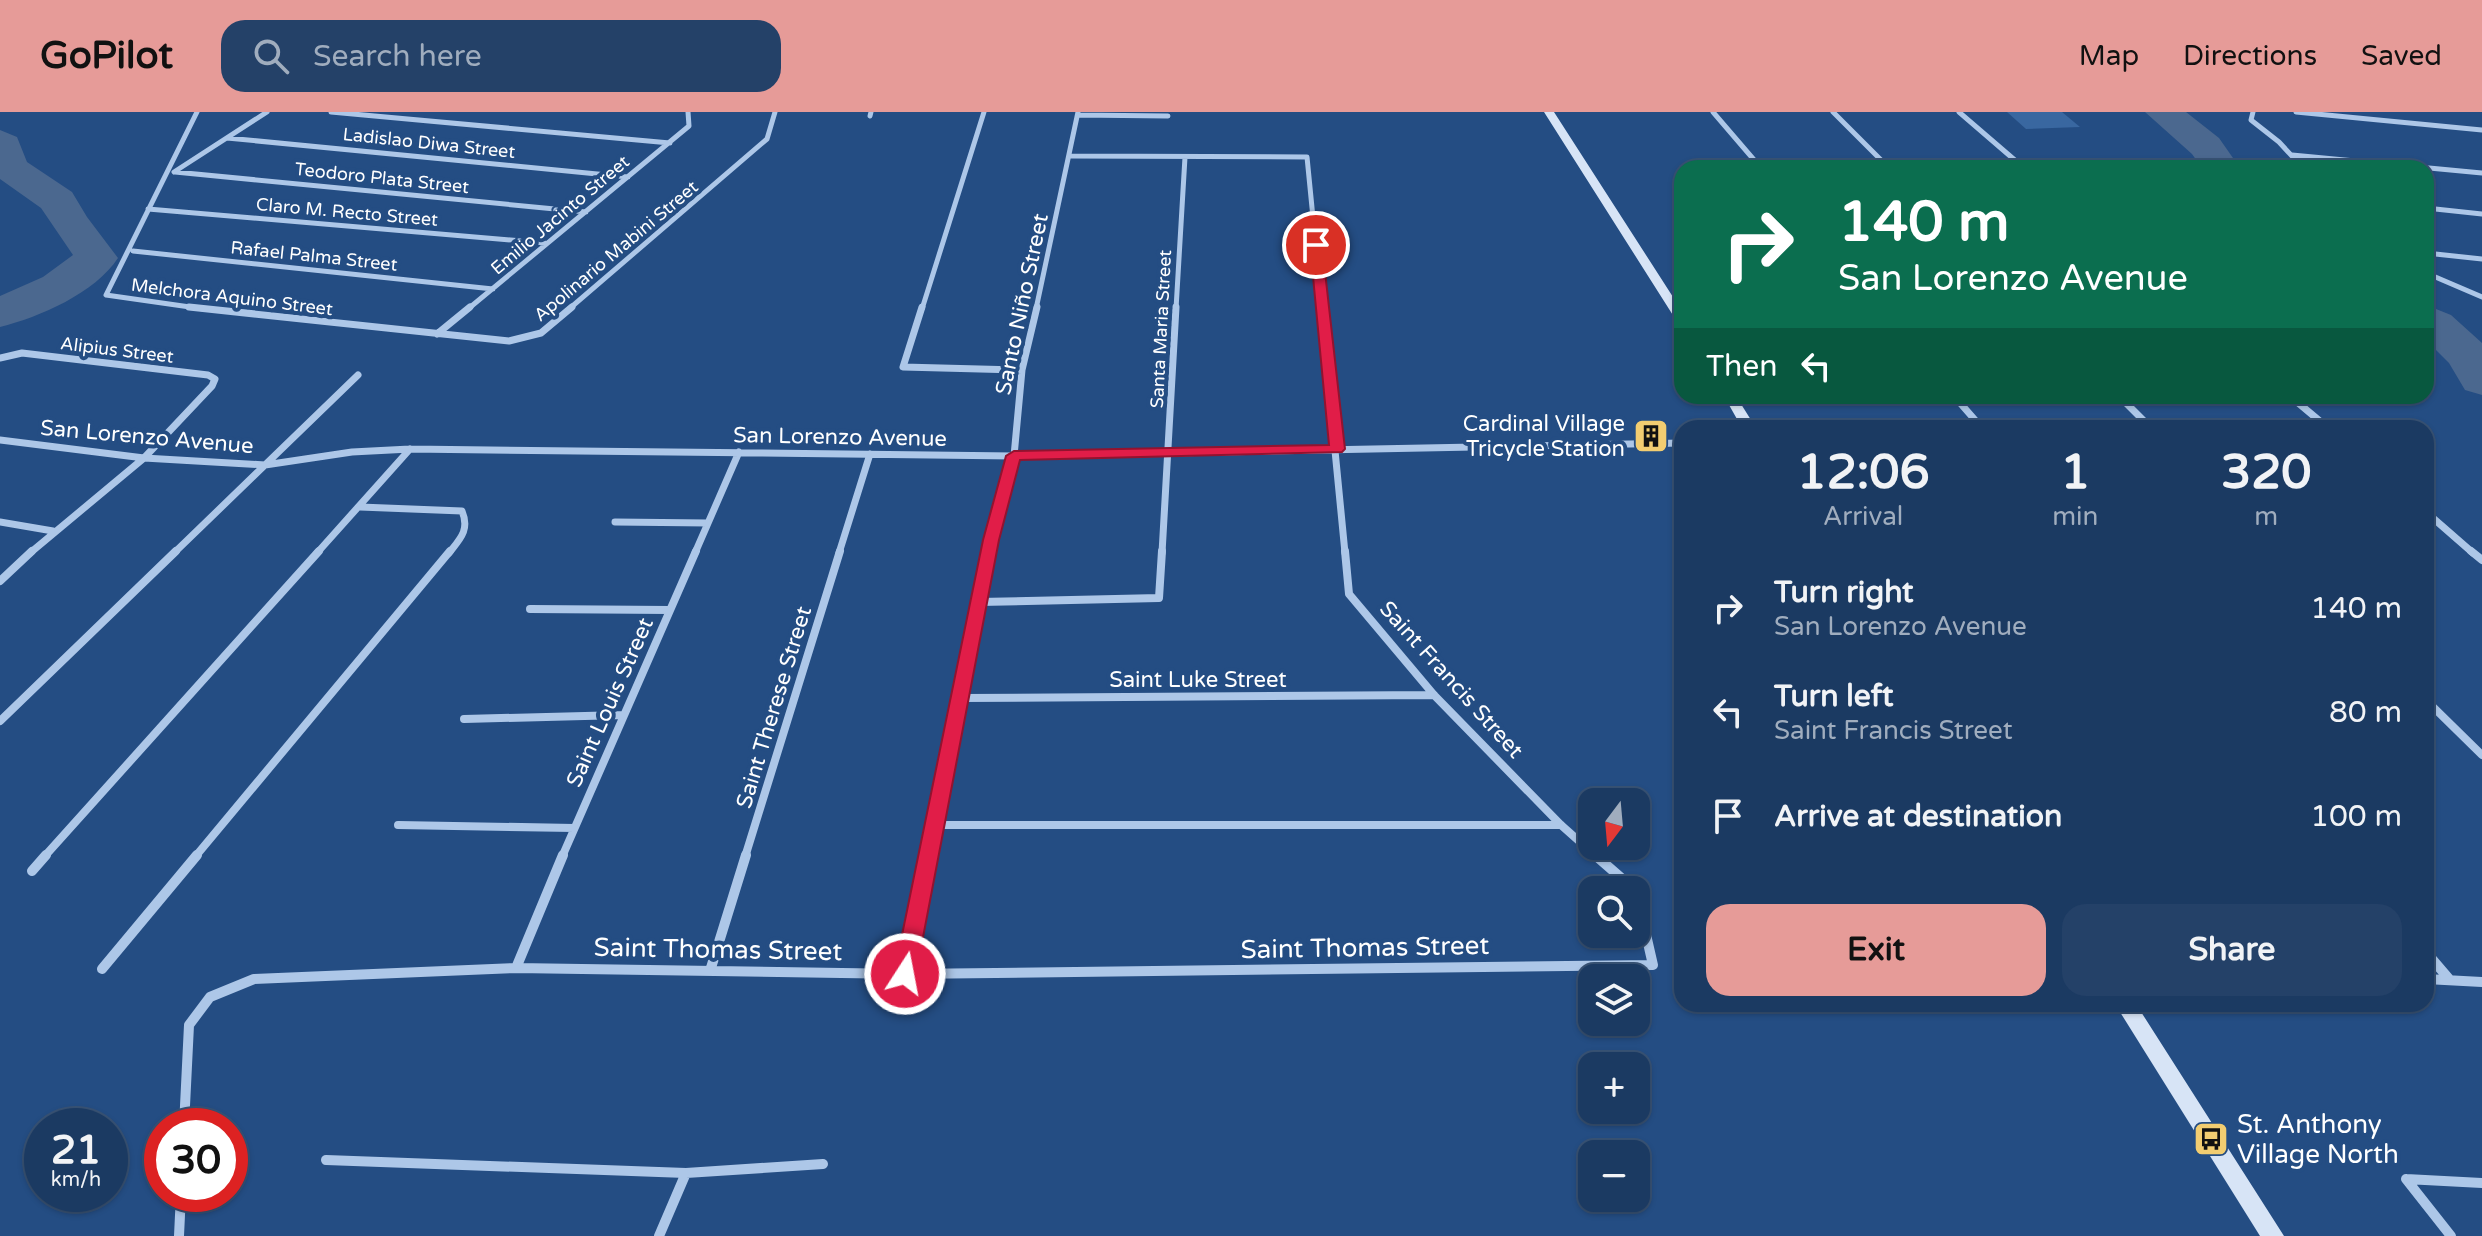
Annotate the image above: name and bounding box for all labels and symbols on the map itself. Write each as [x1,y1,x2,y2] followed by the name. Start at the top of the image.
[342,123,516,163] street label: Ladislao Diwa Street
[486,151,634,279] street label: Emilio Jacinto Street
[294,158,470,198] street label: Teodoro Plata Street
[529,176,703,326] street label: Apolinario Mabini Street
[255,193,439,231] street label: Claro M. Recto Street
[990,211,1054,397] street label: Santo Niño Street
[1282,211,1350,279] pin
[229,236,399,276] street label: Rafael Palma Street
[1146,249,1176,409] street label: Santa Maria Street
[130,274,334,320] street label: Melchora Aquino Street
[59,332,175,368] street label: Alipius Street
[1463,411,1625,462] place label: Cardinal Village Tricycle Station
[39,415,255,459] street label: San Lorenzo Avenue
[1632,417,1670,455] building icon: Cardinal Village Tricycle Station
[733,422,947,452] street label: San Lorenzo Avenue
[1374,596,1528,763] street label: Saint Francis Street
[731,603,817,811] street label: Saint Therese Street
[561,614,659,791] street label: Saint Louis Street
[1109,667,1287,693] street label: Saint Luke Street
[1578,788,1650,860] north arrow
[1240,930,1490,965] street label: Saint Thomas Street
[593,932,843,967] street label: Saint Thomas Street
[863,932,947,1016] position arrow
[144,1108,248,1212] speed limit sign: 30
[2237,1109,2399,1170] place label: St. Anthony Village North
[2192,1120,2230,1158] bus stop icon: St. Anthony Village North

